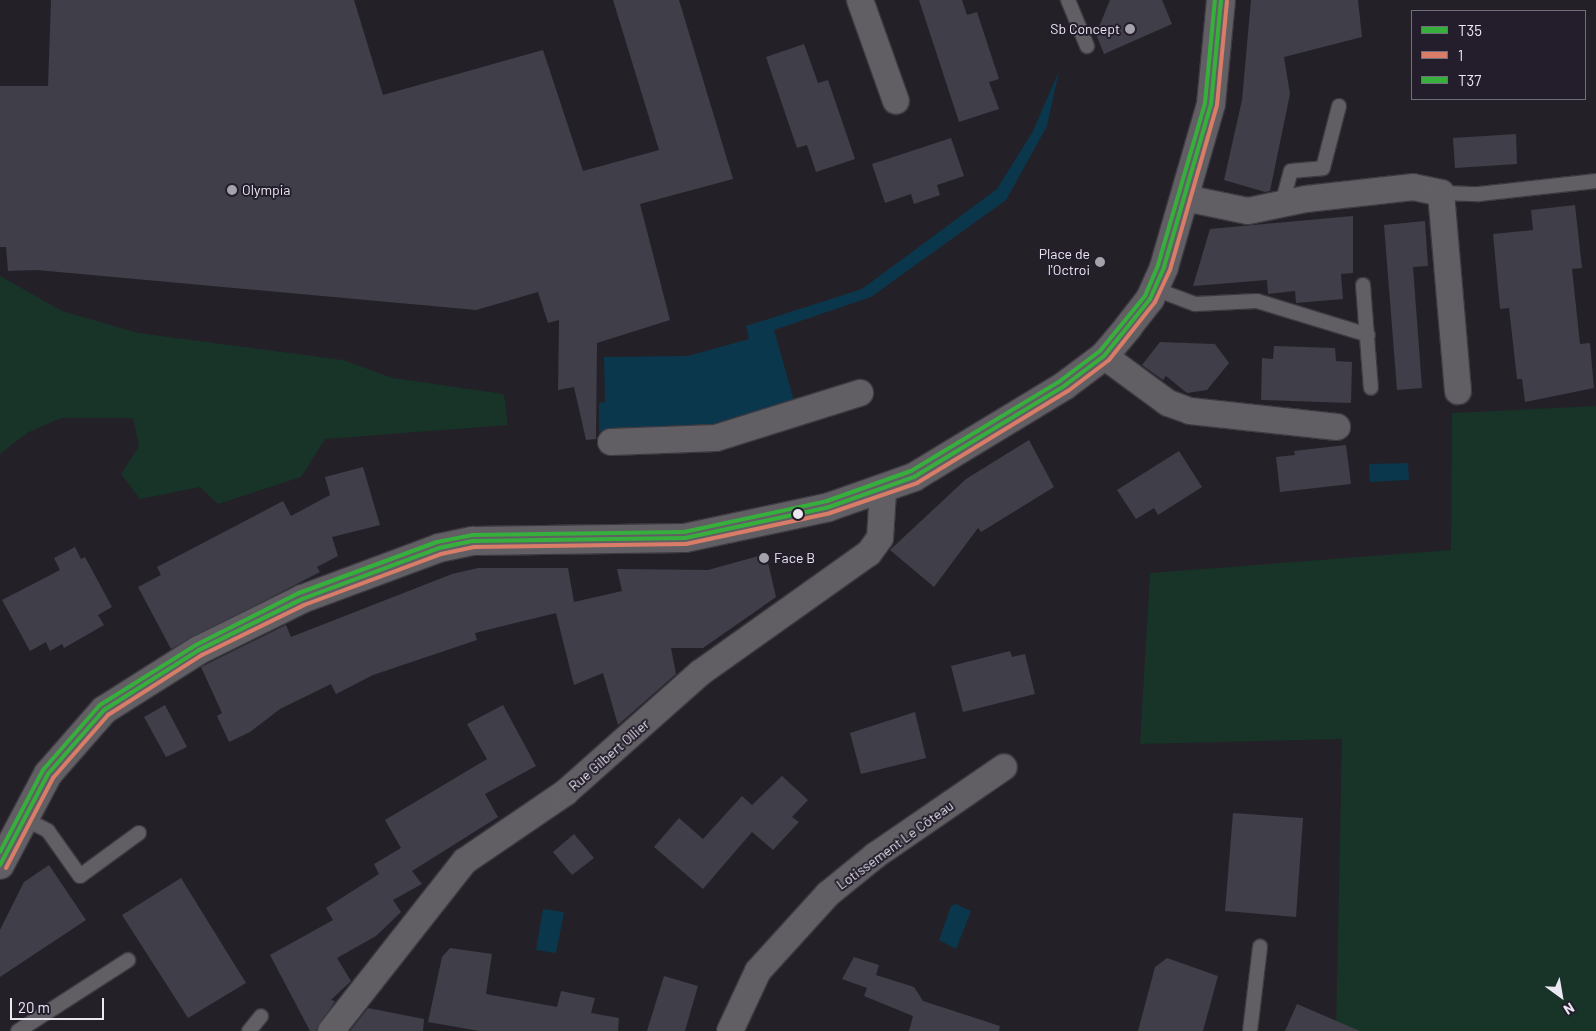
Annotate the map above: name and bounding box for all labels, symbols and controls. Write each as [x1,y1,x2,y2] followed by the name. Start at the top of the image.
[1411,10,1586,100] legend
[1050,21,1120,37] place label: Sb Concept
[1458,21,1482,39] text: T35
[1124,23,1136,35] marker: Sb Concept
[1458,46,1463,64] text: 1
[1458,71,1481,89] text: T37
[242,182,290,198] place label: Olympia
[226,184,238,196] marker: Olympia
[1039,246,1090,278] place label: Place de l'Octroi
[1094,256,1106,268] marker: Place de l'Octroi
[793,509,803,519] unlabelled marker
[774,550,815,566] place label: Face B
[758,552,770,564] marker: Face B
[565,715,653,795] street label: Rue Gilbert Ollier
[833,797,957,893] street label: Lotissement Le Côteau
[1536,971,1586,1021] north arrow
[12,988,106,1020] scale bar
[18,998,50,1016] text: 20 m
[1561,999,1578,1019] text: N

